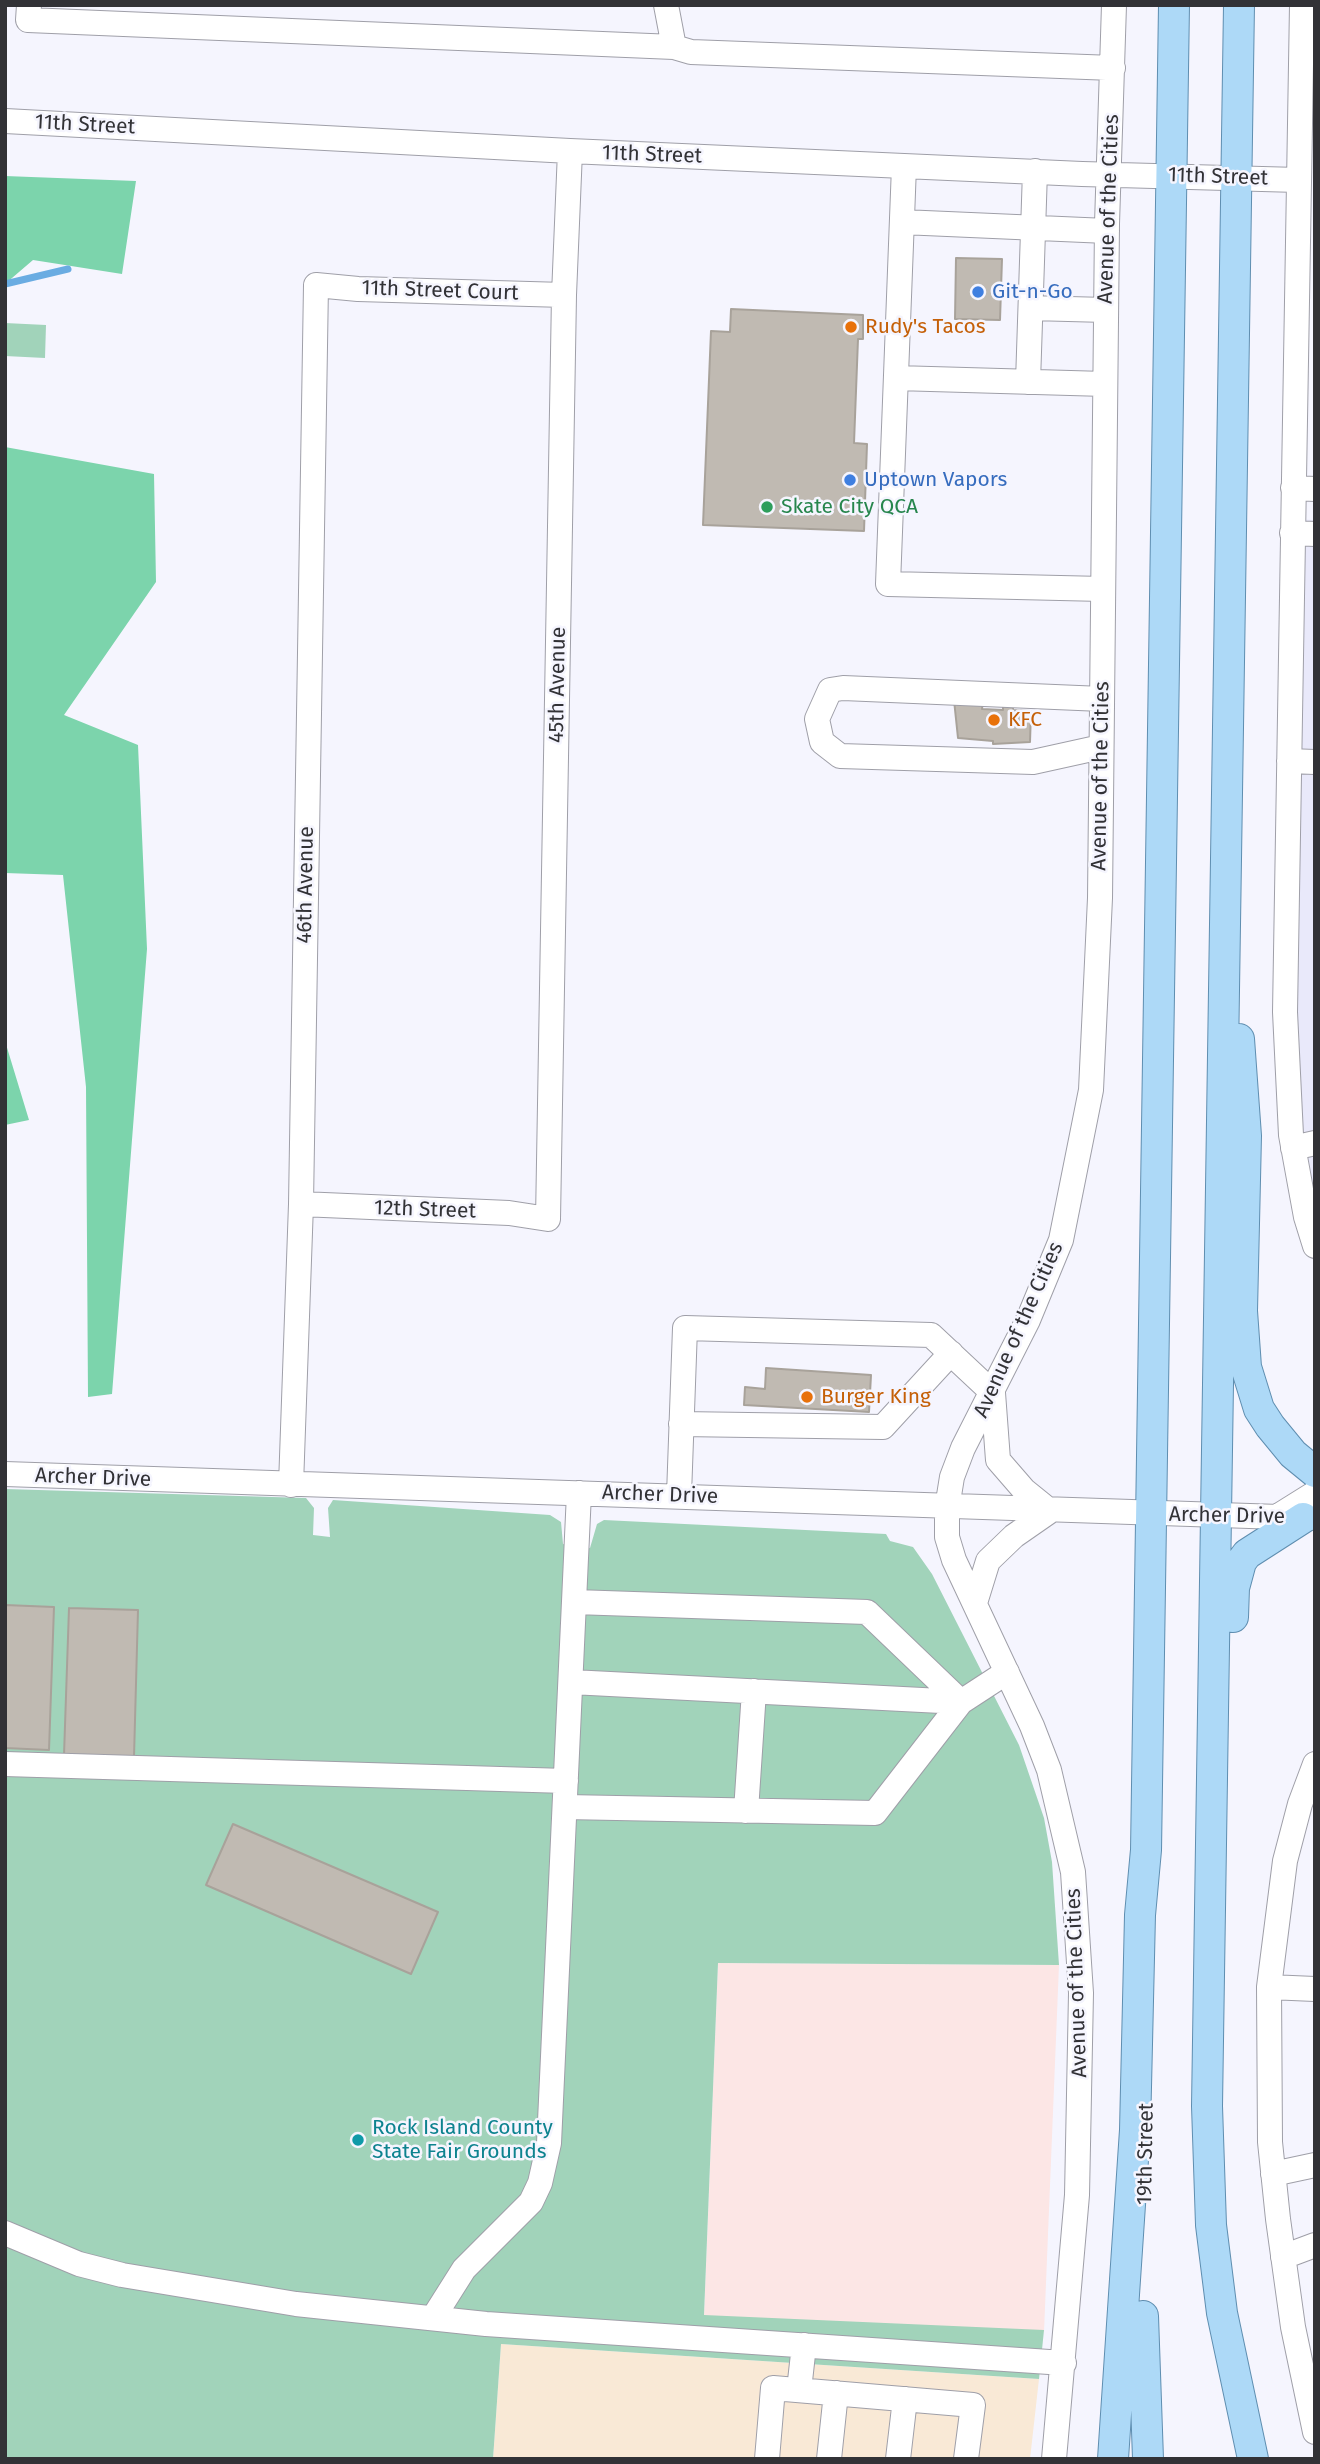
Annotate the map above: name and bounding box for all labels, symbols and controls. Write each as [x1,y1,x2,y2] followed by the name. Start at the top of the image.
[34,110,136,140] street label: 11th Street
[1093,114,1125,304] street label: Avenue of the Cities
[601,141,703,169] street label: 11th Street
[1167,163,1269,191] street label: 11th Street
[361,276,519,306] street label: 11th Street Court
[992,279,1073,305] place label: Git-n-Go
[970,284,986,300] marker: Git-n-Go
[865,314,985,340] place label: Rudy's Tacos
[843,319,859,335] marker: Rudy's Tacos
[864,467,1007,493] place label: Uptown Vapors
[842,472,858,488] marker: Uptown Vapors
[781,494,918,520] place label: Skate City QCA
[759,499,775,515] marker: Skate City QCA
[544,627,572,743] street label: 45th Avenue
[1087,681,1115,871] street label: Avenue of the Cities
[1008,707,1042,733] place label: KFC
[986,712,1002,728] marker: KFC
[292,826,320,944] street label: 46th Avenue
[374,1196,476,1224] street label: 12th Street
[969,1238,1069,1422] street label: Avenue of the Cities
[821,1384,931,1410] place label: Burger King
[799,1389,815,1405] marker: Burger King
[34,1463,152,1493] street label: Archer Drive
[601,1480,719,1510] street label: Archer Drive
[1169,1502,1285,1530] street label: Archer Drive
[1061,1888,1093,2078] street label: Avenue of the Cities
[1133,2103,1159,2205] street label: 19th Street
[372,2115,553,2165] place label: Rock Island County State Fair Grounds
[350,2132,366,2148] marker: Rock Island County State Fair Grounds

